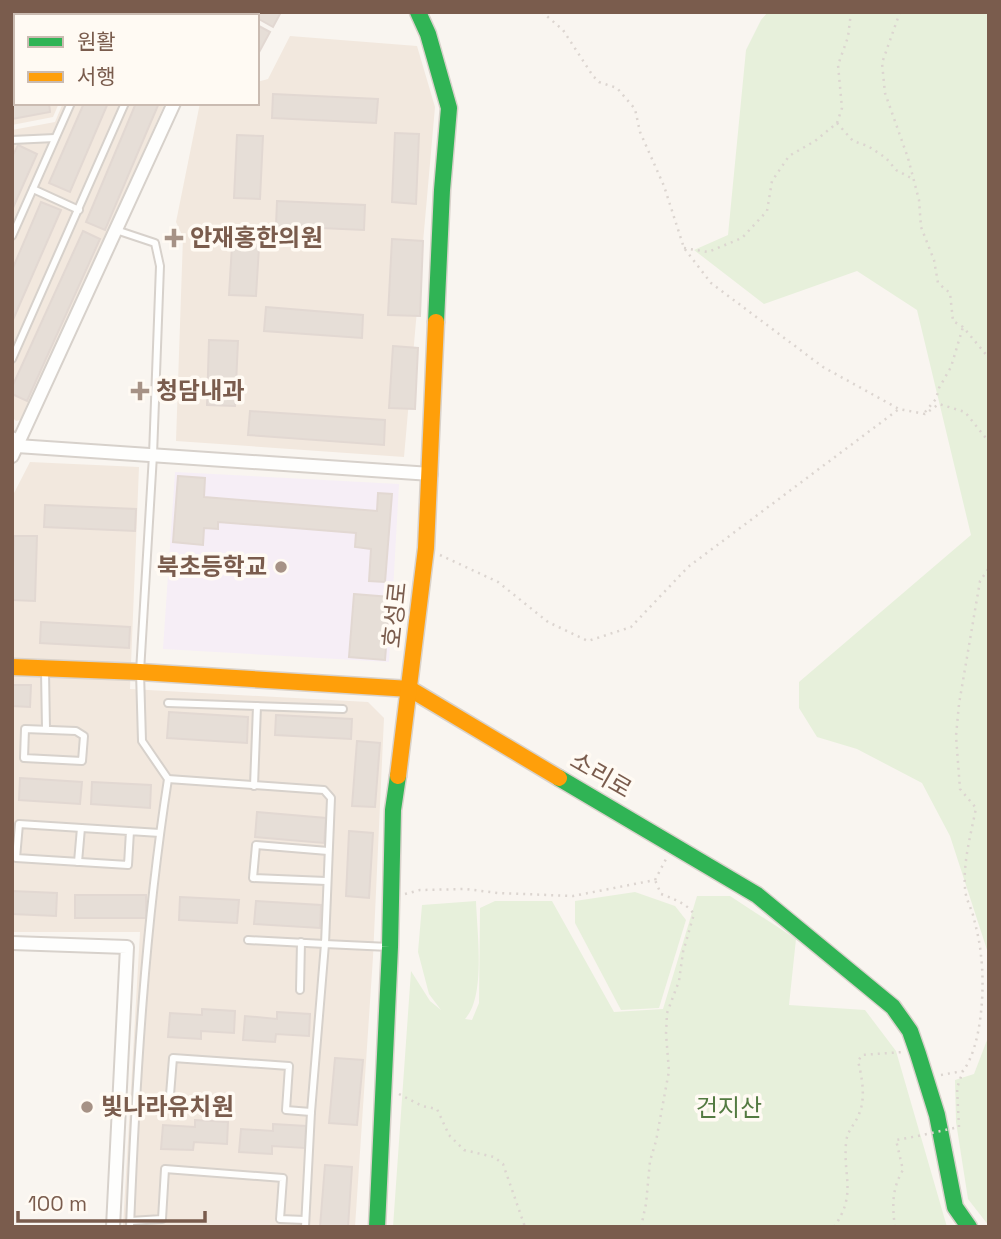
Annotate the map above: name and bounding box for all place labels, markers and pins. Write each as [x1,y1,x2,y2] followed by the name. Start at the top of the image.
[190,222,322,253] place label: 안재홍한의원
[164,228,184,248] marker: 안재홍한의원
[156,375,244,406] place label: 청담내과
[130,381,150,401] marker: 청담내과
[157,551,267,582] place label: 북초등학교
[273,559,289,575] marker: 북초등학교
[101,1091,233,1122] place label: 빛나라유치원
[79,1099,95,1115] marker: 빛나라유치원

